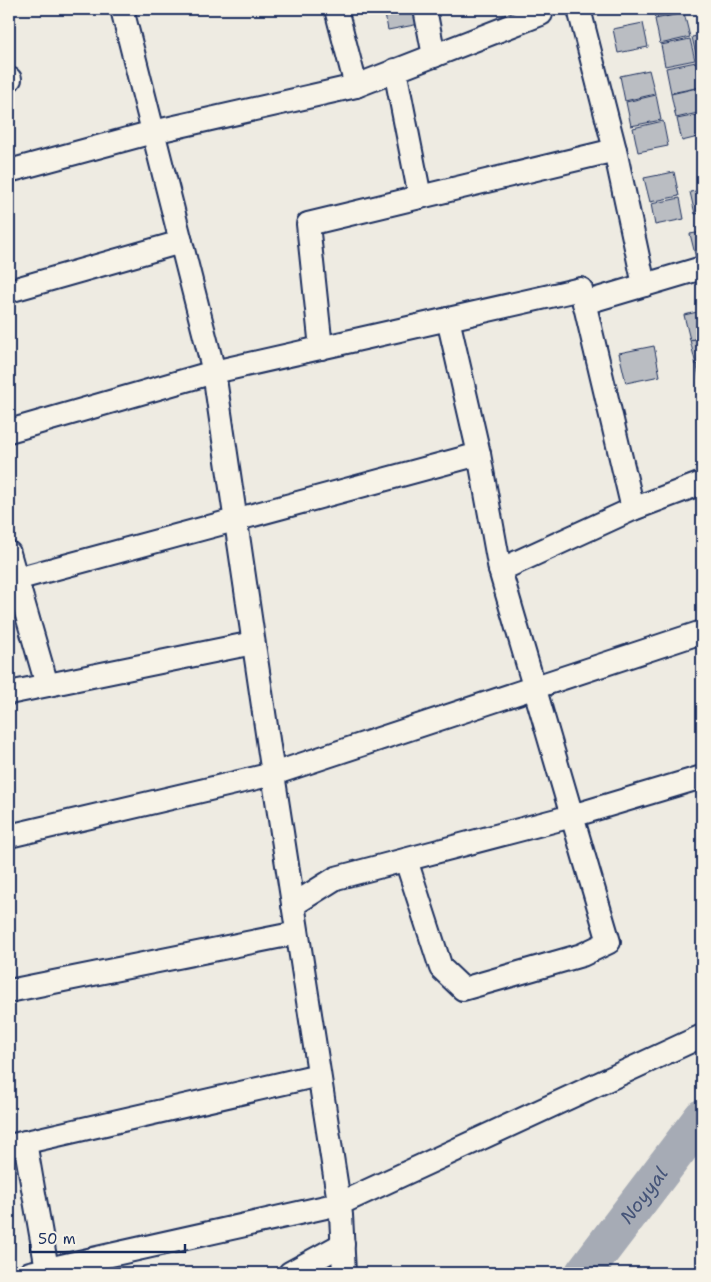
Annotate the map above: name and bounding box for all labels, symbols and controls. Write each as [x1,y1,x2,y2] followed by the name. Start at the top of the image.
[614,1162,673,1229] water label: Noyyal
[30,1222,185,1254] scale bar
[38,1229,76,1249] text: 50 m

